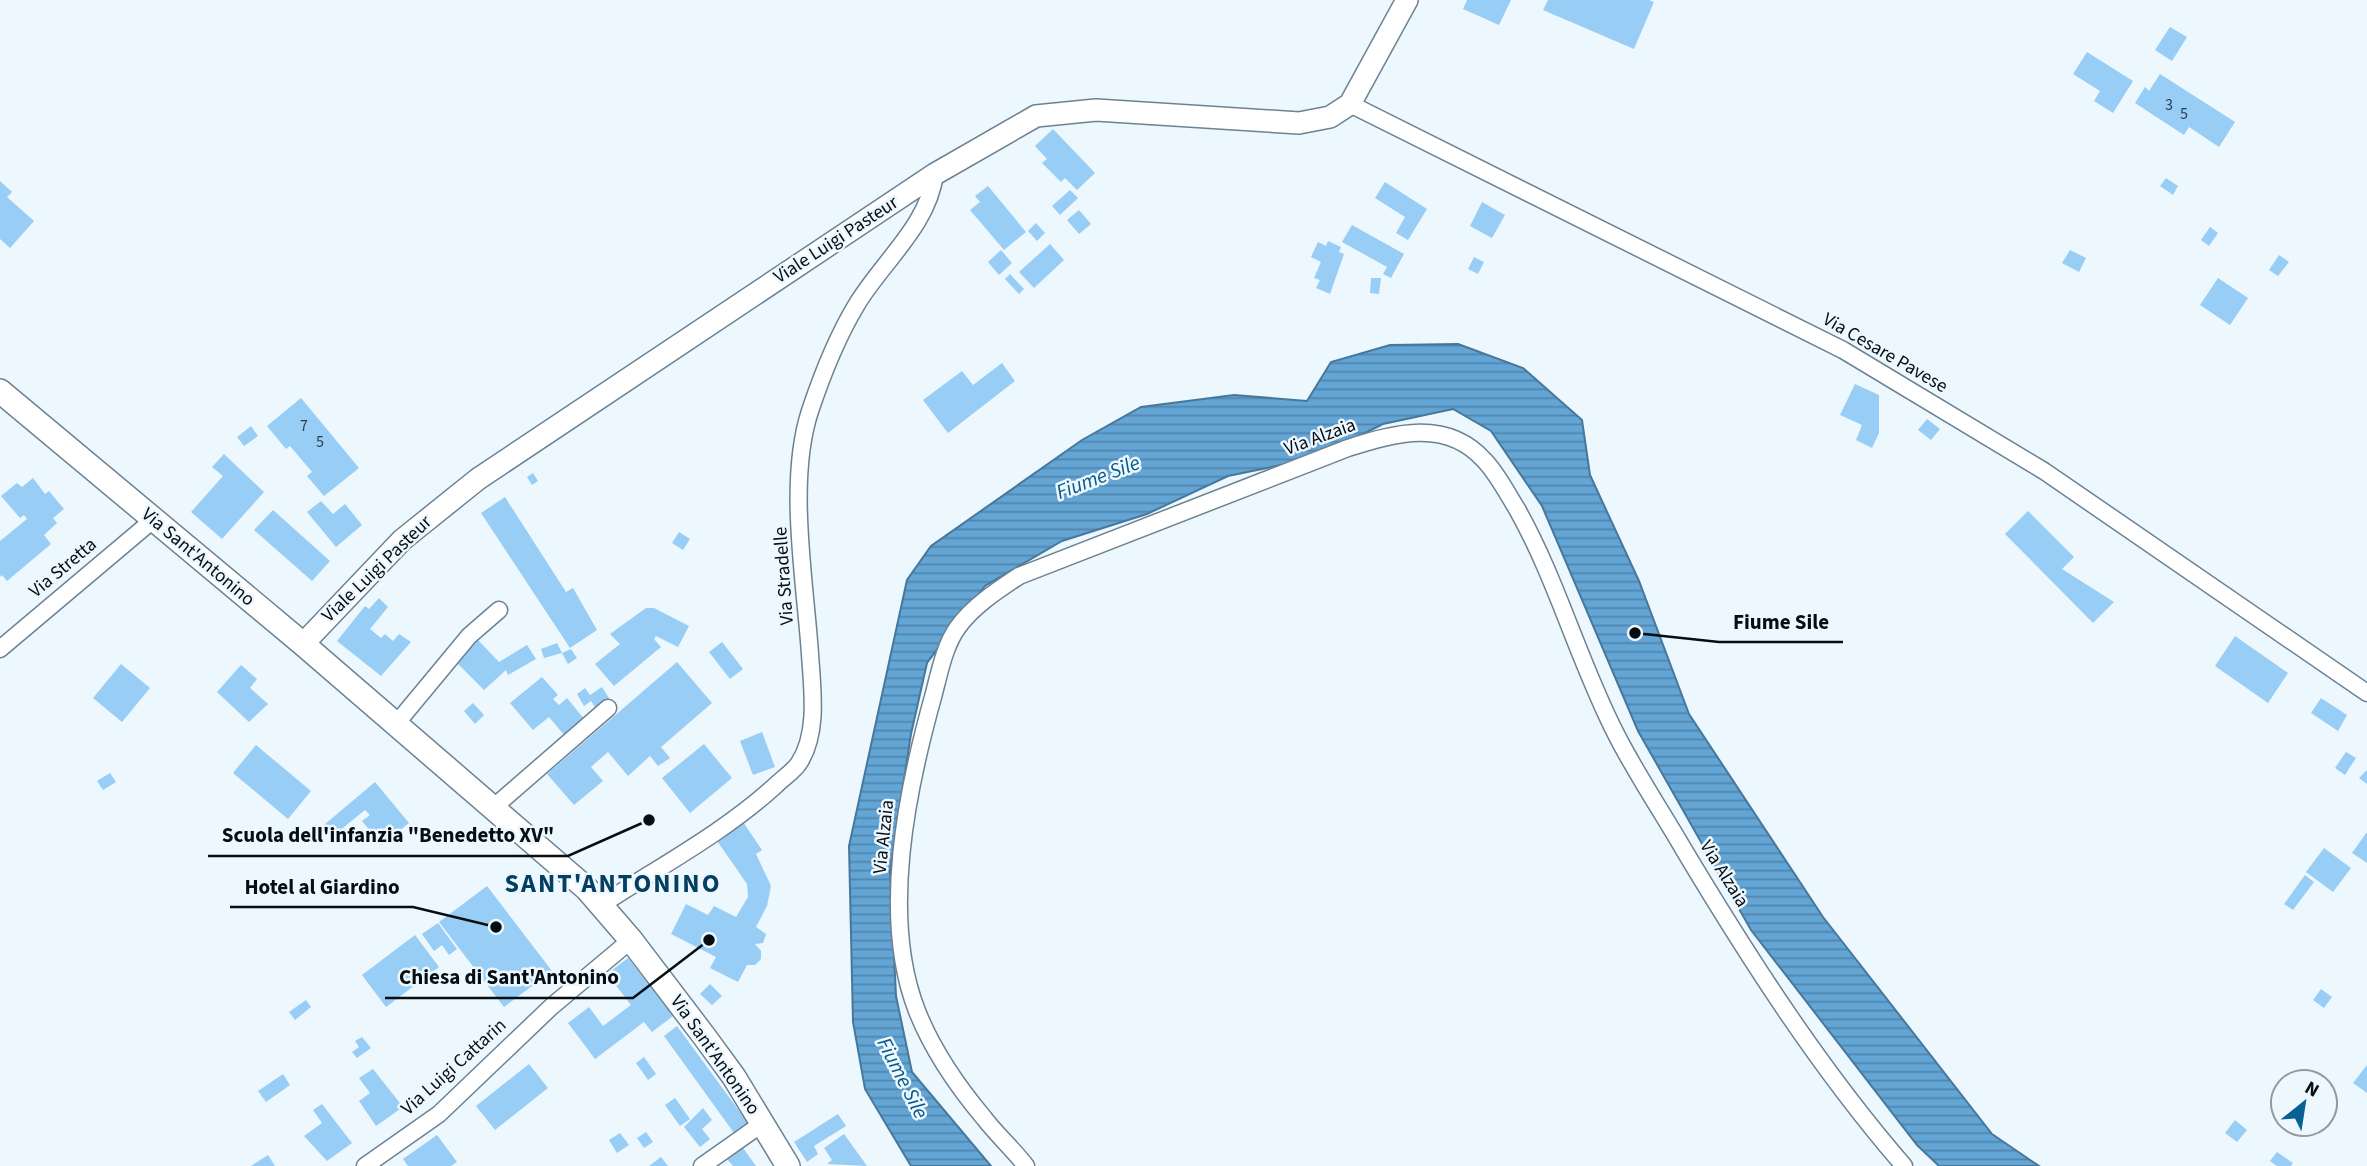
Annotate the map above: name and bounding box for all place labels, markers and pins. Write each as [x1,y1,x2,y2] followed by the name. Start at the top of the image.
[1719,600,1843,642] callout: Fiume Sile
[208,814,568,856] callout: Scuola dell'infanzia "Benedetto XV"
[230,865,413,907] callout: Hotel al Giardino
[385,956,633,998] callout: Chiesa di Sant'Antonino

